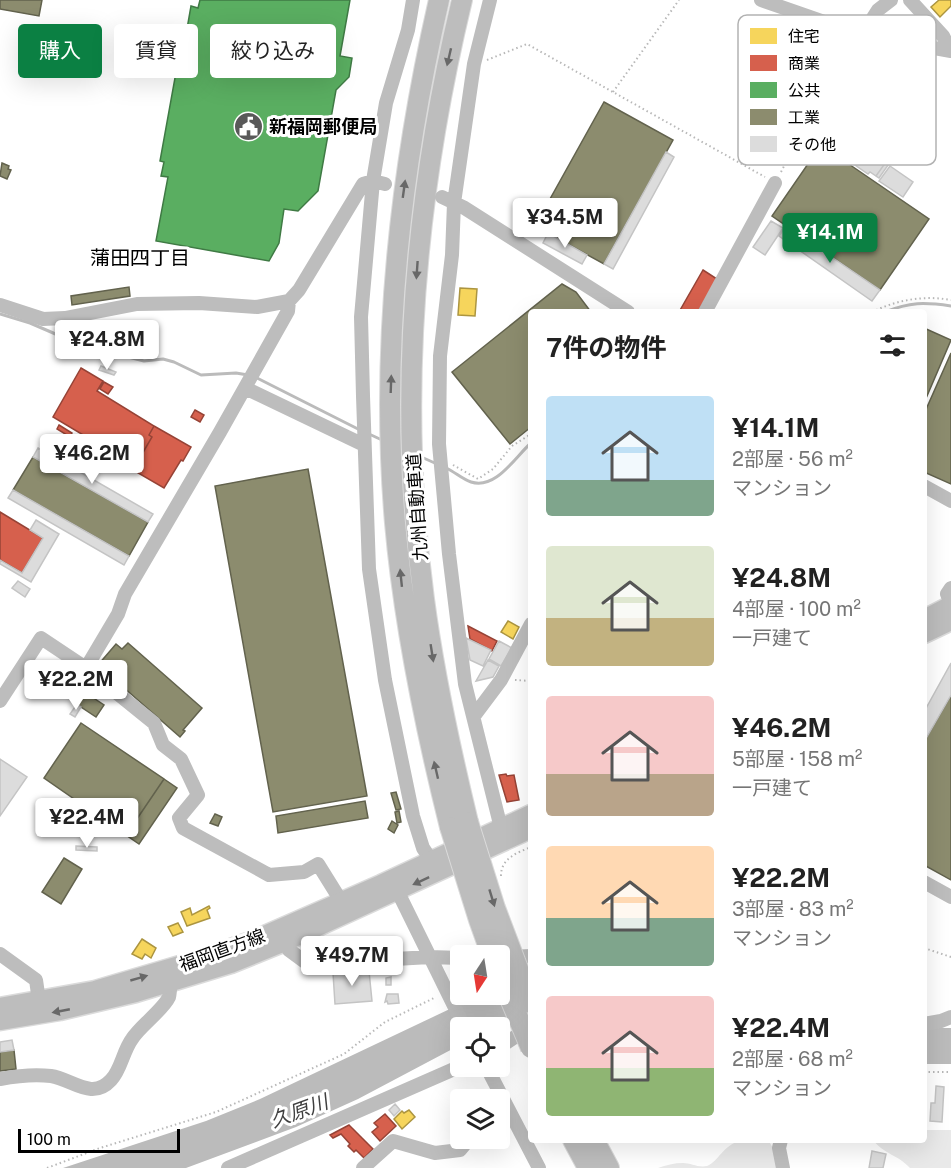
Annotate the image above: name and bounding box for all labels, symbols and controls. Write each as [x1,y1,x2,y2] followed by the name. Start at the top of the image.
[738,15,936,165] legend
[18,24,102,78] chip: 購入
[114,24,198,78] chip: 賃貸
[210,24,336,78] chip: 絞り込み
[788,27,820,46] text: 住宅
[443,48,453,66] one-way arrow
[788,54,820,73] text: 商業
[788,81,820,100] text: 公共
[788,108,820,127] text: 工業
[232,110,264,142] public building icon: 新福岡郵便局
[269,116,377,137] place label: 新福岡郵便局
[788,135,836,154] text: その他
[399,180,409,199] one-way arrow
[516,198,614,249] pin: ¥34.5M
[527,205,603,229] text: ¥34.5M
[781,213,879,264] pin: ¥14.1M
[796,220,864,244] text: ¥14.1M
[90,246,190,270] district label: 蒲田四丁目
[412,261,421,280] one-way arrow
[58,320,156,371] pin: ¥24.8M
[69,327,145,351] text: ¥24.8M
[876,329,909,362] icon: filters
[546,332,666,363] text: 7件の物件
[386,374,395,393] one-way arrow
[732,412,819,443] text: ¥14.1M
[594,420,666,492] icon: home
[43,434,141,485] pin: ¥46.2M
[54,441,130,465] text: ¥46.2M
[732,447,853,471] text: 2部屋 · 56 m²
[403,452,431,562] street label: 九州自動車道
[732,476,832,500] text: マンション
[732,562,831,593] text: ¥24.8M
[397,569,406,588] one-way arrow
[594,570,666,642] icon: home
[732,597,861,621] text: 4部屋 · 100 m²
[732,626,812,650] text: 一戸建て
[428,644,437,663] one-way arrow
[27,660,125,711] pin: ¥22.2M
[38,667,114,691] text: ¥22.2M
[732,712,831,743] text: ¥46.2M
[594,720,666,792] icon: home
[732,747,862,771] text: 5部屋 · 158 m²
[431,761,441,779] one-way arrow
[732,776,812,800] text: 一戸建て
[38,798,136,849] pin: ¥22.4M
[49,805,125,829] text: ¥22.4M
[732,862,830,893] text: ¥22.2M
[594,870,666,942] icon: home
[413,876,430,885] one-way arrow
[488,889,497,907] one-way arrow
[732,897,854,921] text: 3部屋 · 83 m²
[176,925,268,975] street label: 福岡直方線
[732,926,832,950] text: マンション
[303,936,401,987] pin: ¥49.7M
[315,943,389,967] text: ¥49.7M
[450,945,510,1005] north arrow
[450,945,510,1149] map controls
[130,973,148,982] one-way arrow
[52,1006,70,1016] one-way arrow
[732,1012,830,1043] text: ¥22.4M
[450,1017,510,1077] button: locate
[594,1020,666,1092] icon: home
[732,1047,853,1071] text: 2部屋 · 68 m²
[732,1076,832,1100] text: マンション
[267,1089,333,1133] water label: 久原川
[450,1089,510,1149] button: layers
[18,1126,180,1154] scale bar
[27,1130,71,1149] text: 100 m

